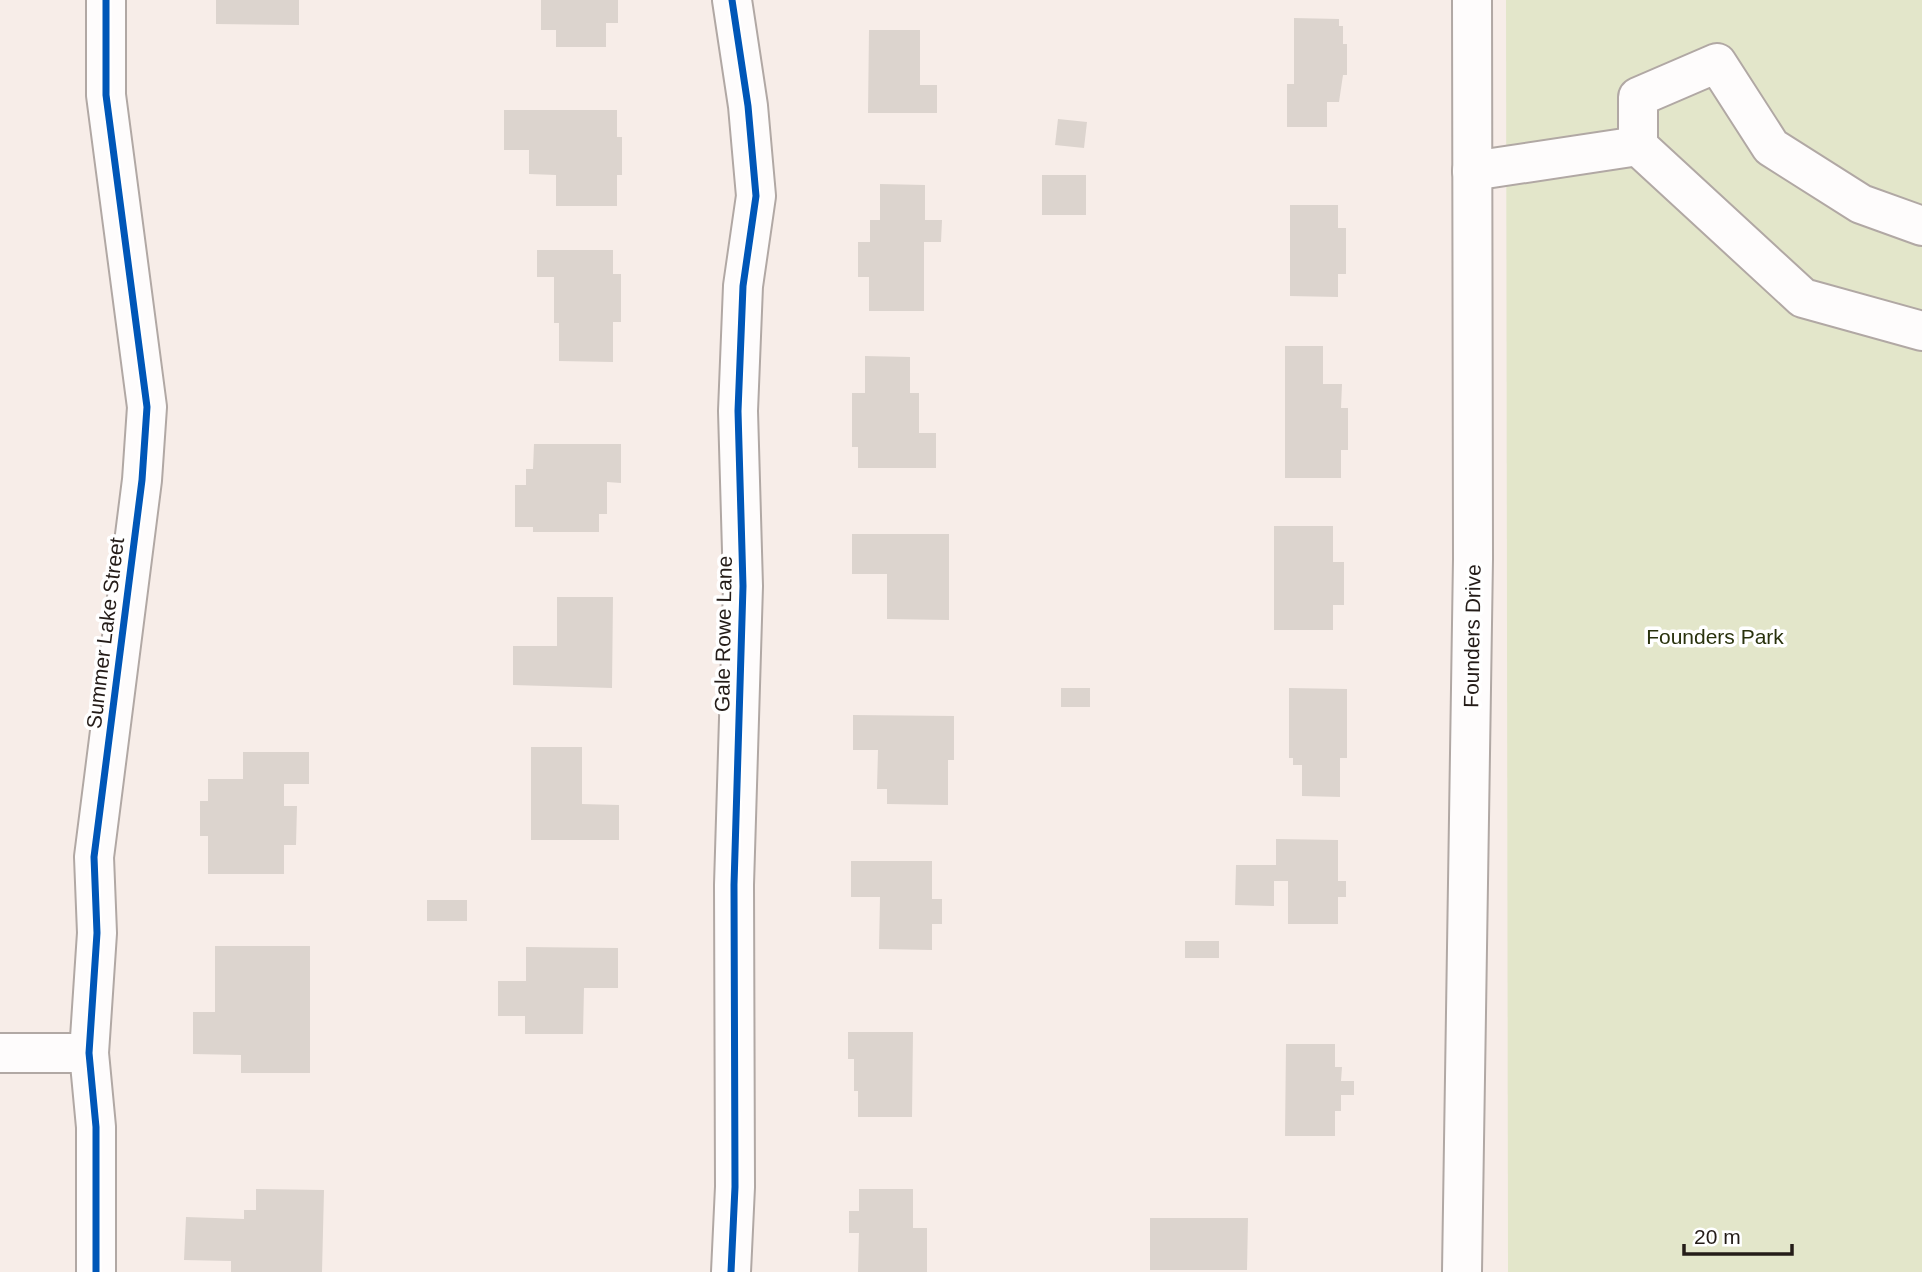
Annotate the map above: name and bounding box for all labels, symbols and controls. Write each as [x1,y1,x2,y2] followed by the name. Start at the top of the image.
[82,536,128,730] street label: Summer Lake Street
[710,556,736,712] street label: Gale Rowe Lane
[1459,564,1485,708] street label: Founders Drive
[1646,625,1784,648] park label: Founders Park
[1684,1212,1792,1256] scale bar
[1694,1225,1741,1248] text: 20 m

